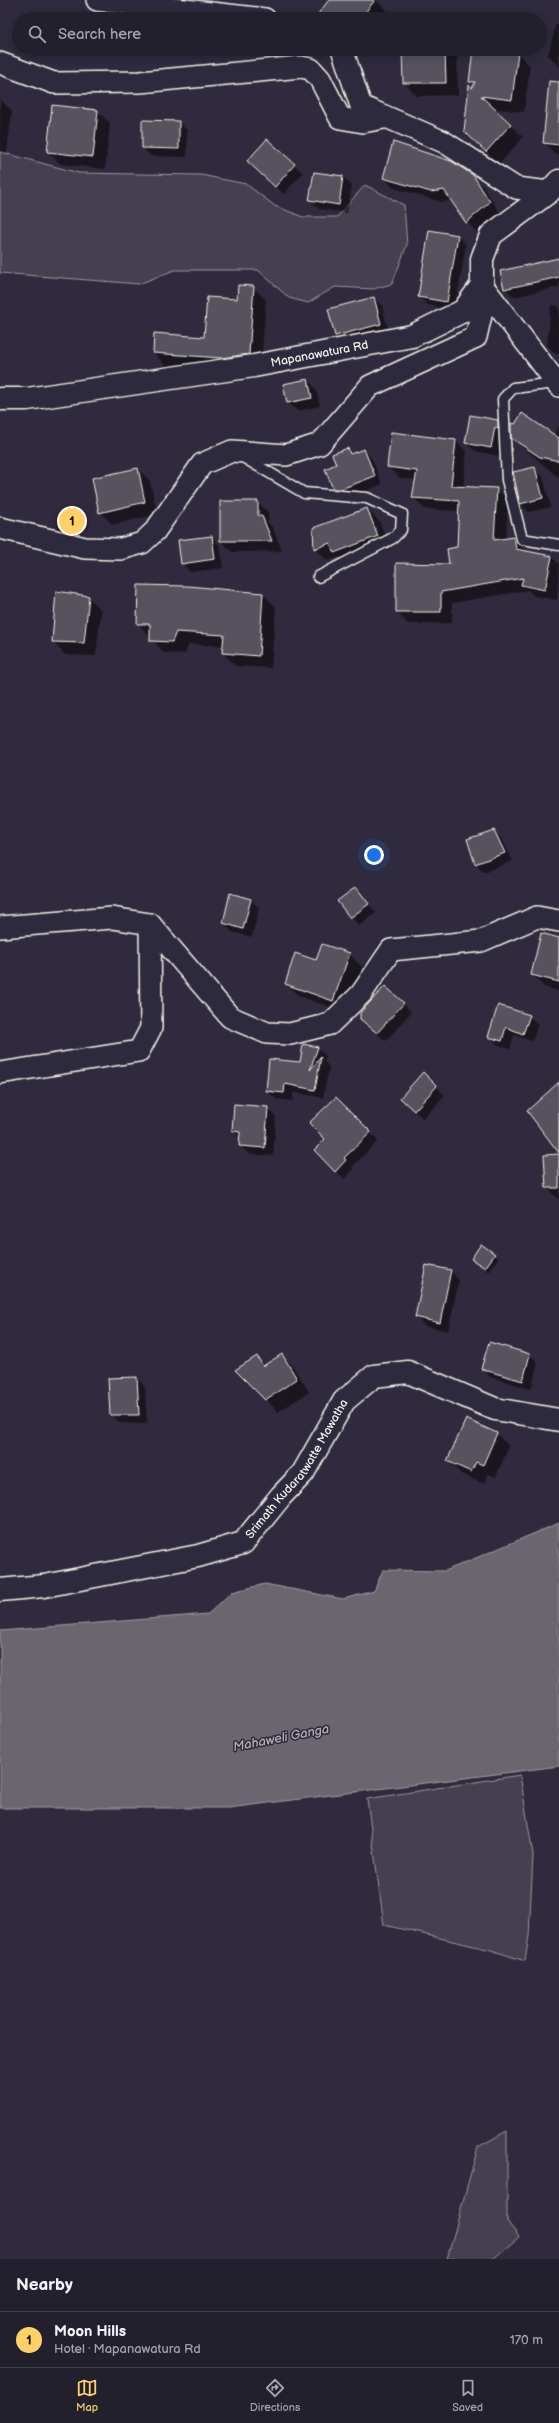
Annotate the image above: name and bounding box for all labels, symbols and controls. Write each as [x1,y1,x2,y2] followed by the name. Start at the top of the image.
[12,12,547,56] search box
[26,23,48,45] icon: search
[58,25,141,44] text: Search here
[269,337,370,371] street label: Mapanawatura Rd
[59,506,85,536] pin: 1
[364,845,384,865] your location
[243,1396,352,1542] street label: Srimath Kudaratwatte Mawatha
[232,1721,331,1755] water label: Mahaweli Ganga
[16,2275,73,2295] text: Nearby
[54,2322,126,2341] text: Moon Hills
[26,2332,32,2348] text: 1
[510,2332,543,2348] text: 170 m
[54,2341,201,2357] text: Hotel · Mapanawatura Rd
[76,2377,98,2414] tab: Map
[250,2377,300,2414] tab: Directions
[452,2377,483,2414] tab: Saved

